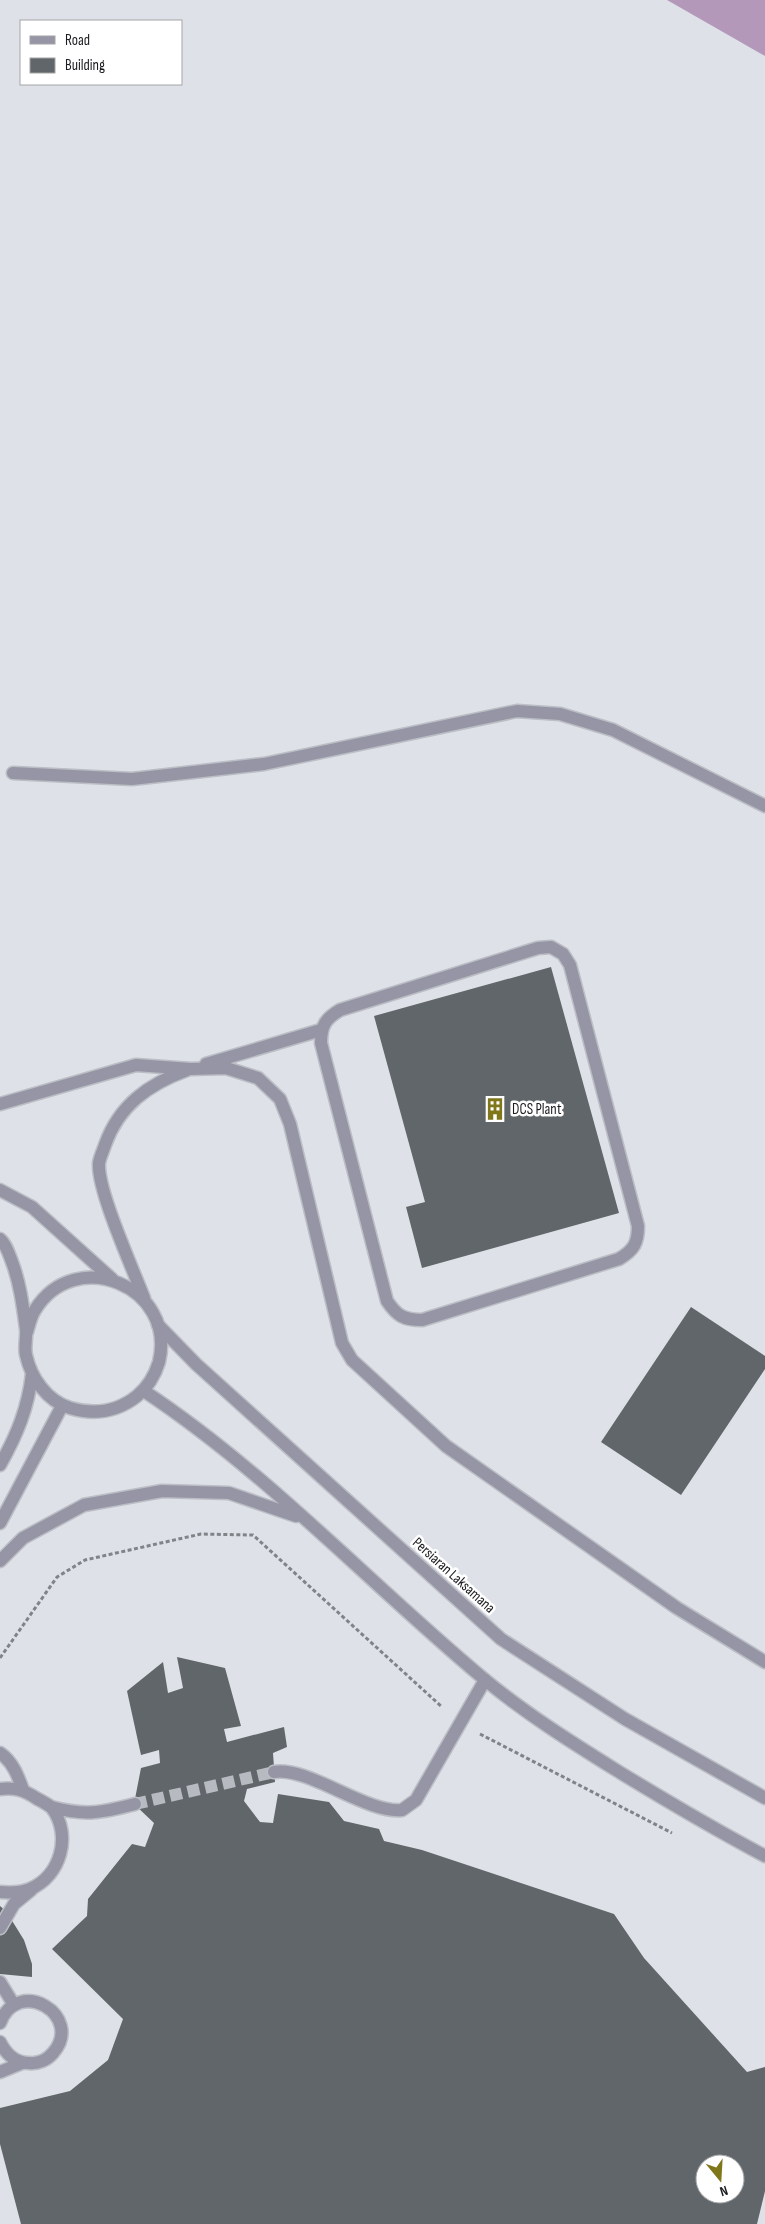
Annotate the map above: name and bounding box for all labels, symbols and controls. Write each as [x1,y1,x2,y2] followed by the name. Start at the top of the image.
[20,20,182,85] legend
[65,31,90,50] text: Road
[65,56,105,75] text: Building
[482,1096,508,1122] building icon: DCS Plant
[512,1100,562,1119] place label: DCS Plant
[408,1533,499,1618] street label: Persiaran Laksamana
[695,2154,745,2204] north arrow
[718,2182,730,2200] text: N

